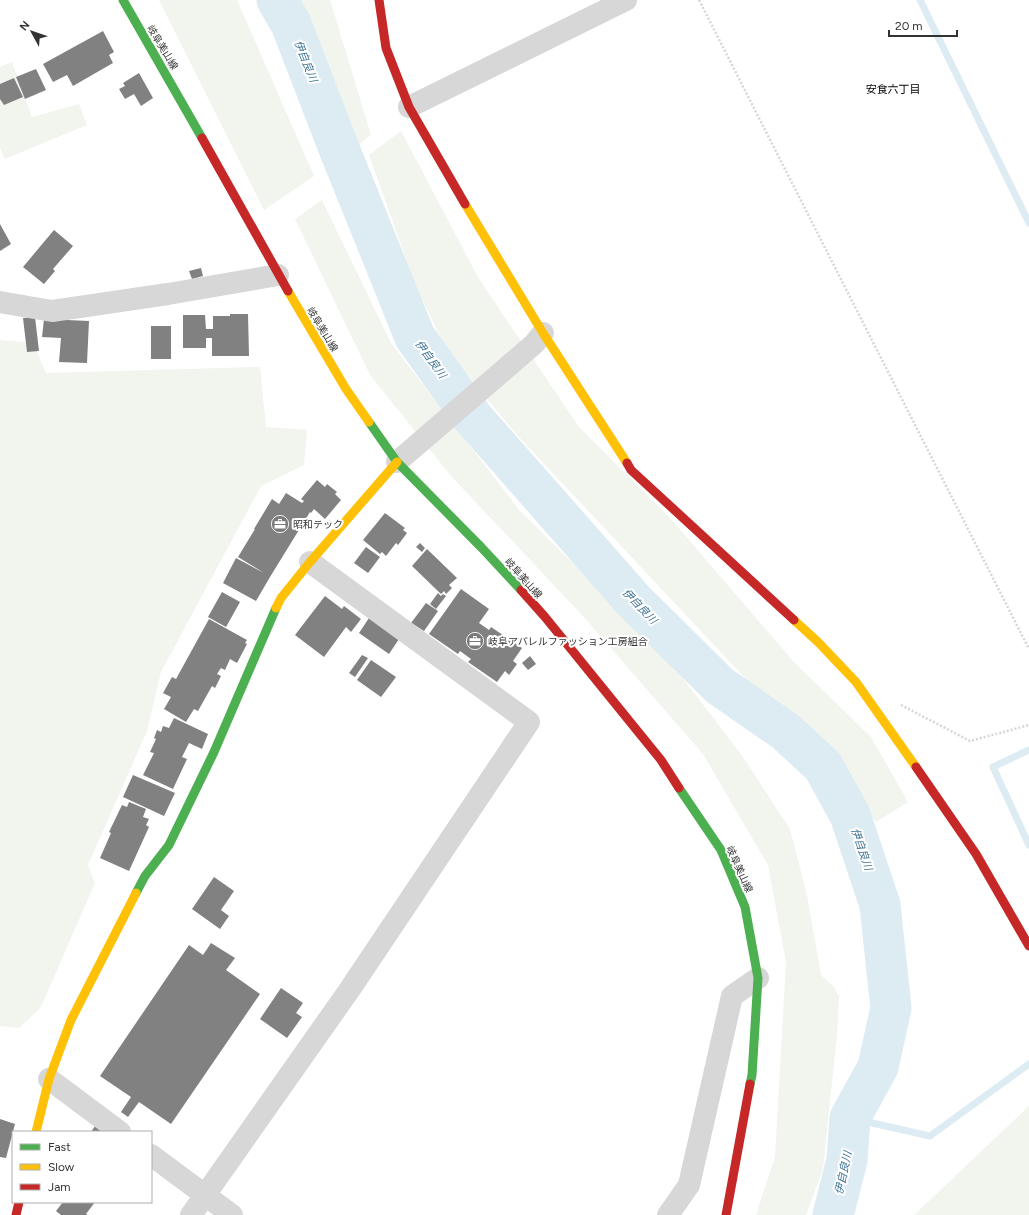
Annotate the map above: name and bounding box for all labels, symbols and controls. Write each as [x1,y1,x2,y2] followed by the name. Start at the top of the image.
[12,12,52,52] north arrow
[889,12,957,38] scale bar
[17,18,32,33] text: N
[895,19,923,33] text: 20 m
[144,22,181,72] street label: 岐阜美山線
[291,38,320,85] water label: 伊自良川
[866,83,921,96] district label: 安食六丁目
[304,304,341,354] street label: 岐阜美山線
[412,338,449,382] water label: 伊自良川
[270,514,290,534] office icon: 昭和テック
[293,518,343,531] place label: 昭和テック
[502,555,545,601] street label: 岐阜美山線
[620,586,660,627] water label: 伊自良川
[465,631,485,651] office icon: 岐阜アパレルファッション工房組合
[488,635,648,648] place label: 岐阜アパレルファッション工房組合
[848,826,875,873] water label: 伊自良川
[723,844,756,895] street label: 岐阜美山線
[12,1131,152,1203] legend
[48,1140,71,1154] text: Fast
[833,1149,855,1196] water label: 伊自良川
[48,1160,75,1174] text: Slow
[48,1180,71,1194] text: Jam

